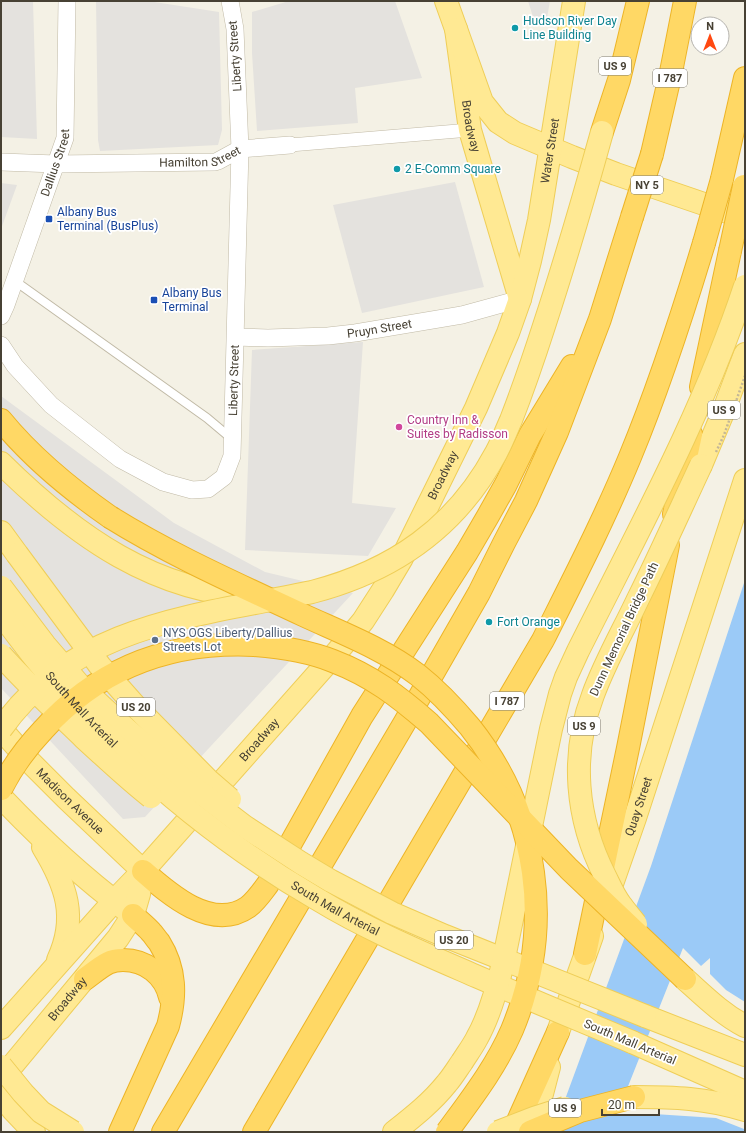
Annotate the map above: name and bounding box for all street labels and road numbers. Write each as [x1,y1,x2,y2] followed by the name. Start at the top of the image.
[226,20,244,92] street label: Liberty Street
[599,57,631,75] road number: US 9
[653,69,687,87] road number: I 787
[459,99,483,154] street label: Broadway
[538,117,562,185] street label: Water Street
[38,129,72,198] street label: Dallius Street
[159,143,243,170] street label: Hamilton Street
[631,176,663,194] road number: NY 5
[346,317,413,341] street label: Pruyn Street
[226,344,242,416] street label: Liberty Street
[708,401,740,419] road number: US 9
[425,448,461,502] street label: Broadway
[587,560,661,698] street label: Dunn Memorial Bridge Path
[42,669,120,750] street label: South Mall Arterial
[490,692,524,710] road number: I 787
[117,698,155,716] road number: US 20
[236,715,282,764] street label: Broadway
[568,717,600,735] road number: US 9
[33,765,107,837] street label: Madison Avenue
[622,775,655,838] street label: Quay Street
[289,878,382,939] street label: South Mall Arterial
[435,931,473,949] road number: US 20
[45,974,90,1024] street label: Broadway
[582,1016,678,1068] street label: South Mall Arterial
[549,1099,581,1117] road number: US 9

